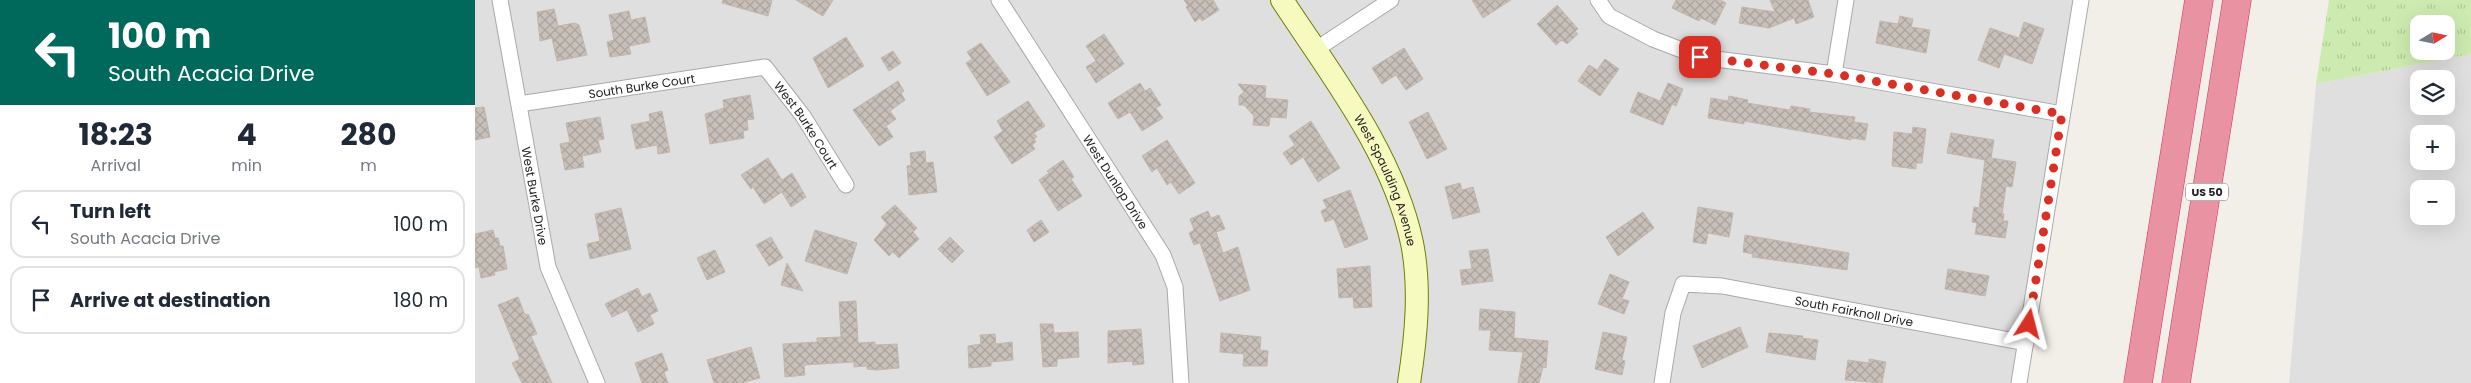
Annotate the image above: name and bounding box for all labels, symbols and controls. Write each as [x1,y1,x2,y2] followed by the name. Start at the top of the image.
[108,11,211,60] text: 100 m
[2410,15,2455,60] north arrow
[2410,15,2455,225] map controls
[25,20,90,85] icon: left
[1679,36,1721,78] pin
[1686,43,1714,71] icon: arrive
[108,58,315,89] text: South Acacia Drive
[587,69,696,102] street label: South Burke Court
[2410,70,2455,115] button: layers
[770,77,842,172] street label: West Burke Court
[1351,111,1421,247] street label: West Spaulding Avenue
[78,113,153,156] text: 18:23
[237,113,257,156] text: 4
[340,113,397,156] text: 280
[2410,125,2455,170] button: +
[1079,131,1152,232] street label: West Dunlop Drive
[518,145,552,246] street label: West Burke Drive
[90,154,141,177] text: Arrival
[231,154,262,177] text: min
[360,154,377,177] text: m
[2410,180,2455,225] button: −
[2186,183,2228,200] road number: US 50
[70,198,151,225] text: Turn left
[27,210,55,238] icon: left
[393,211,448,238] text: 100 m
[70,227,220,250] text: South Acacia Drive
[27,286,55,314] icon: arrive
[70,287,271,314] text: Arrive at destination
[393,287,448,314] text: 180 m
[1794,291,1915,330] street label: South Fairknoll Drive
[2002,297,2054,349] position arrow

